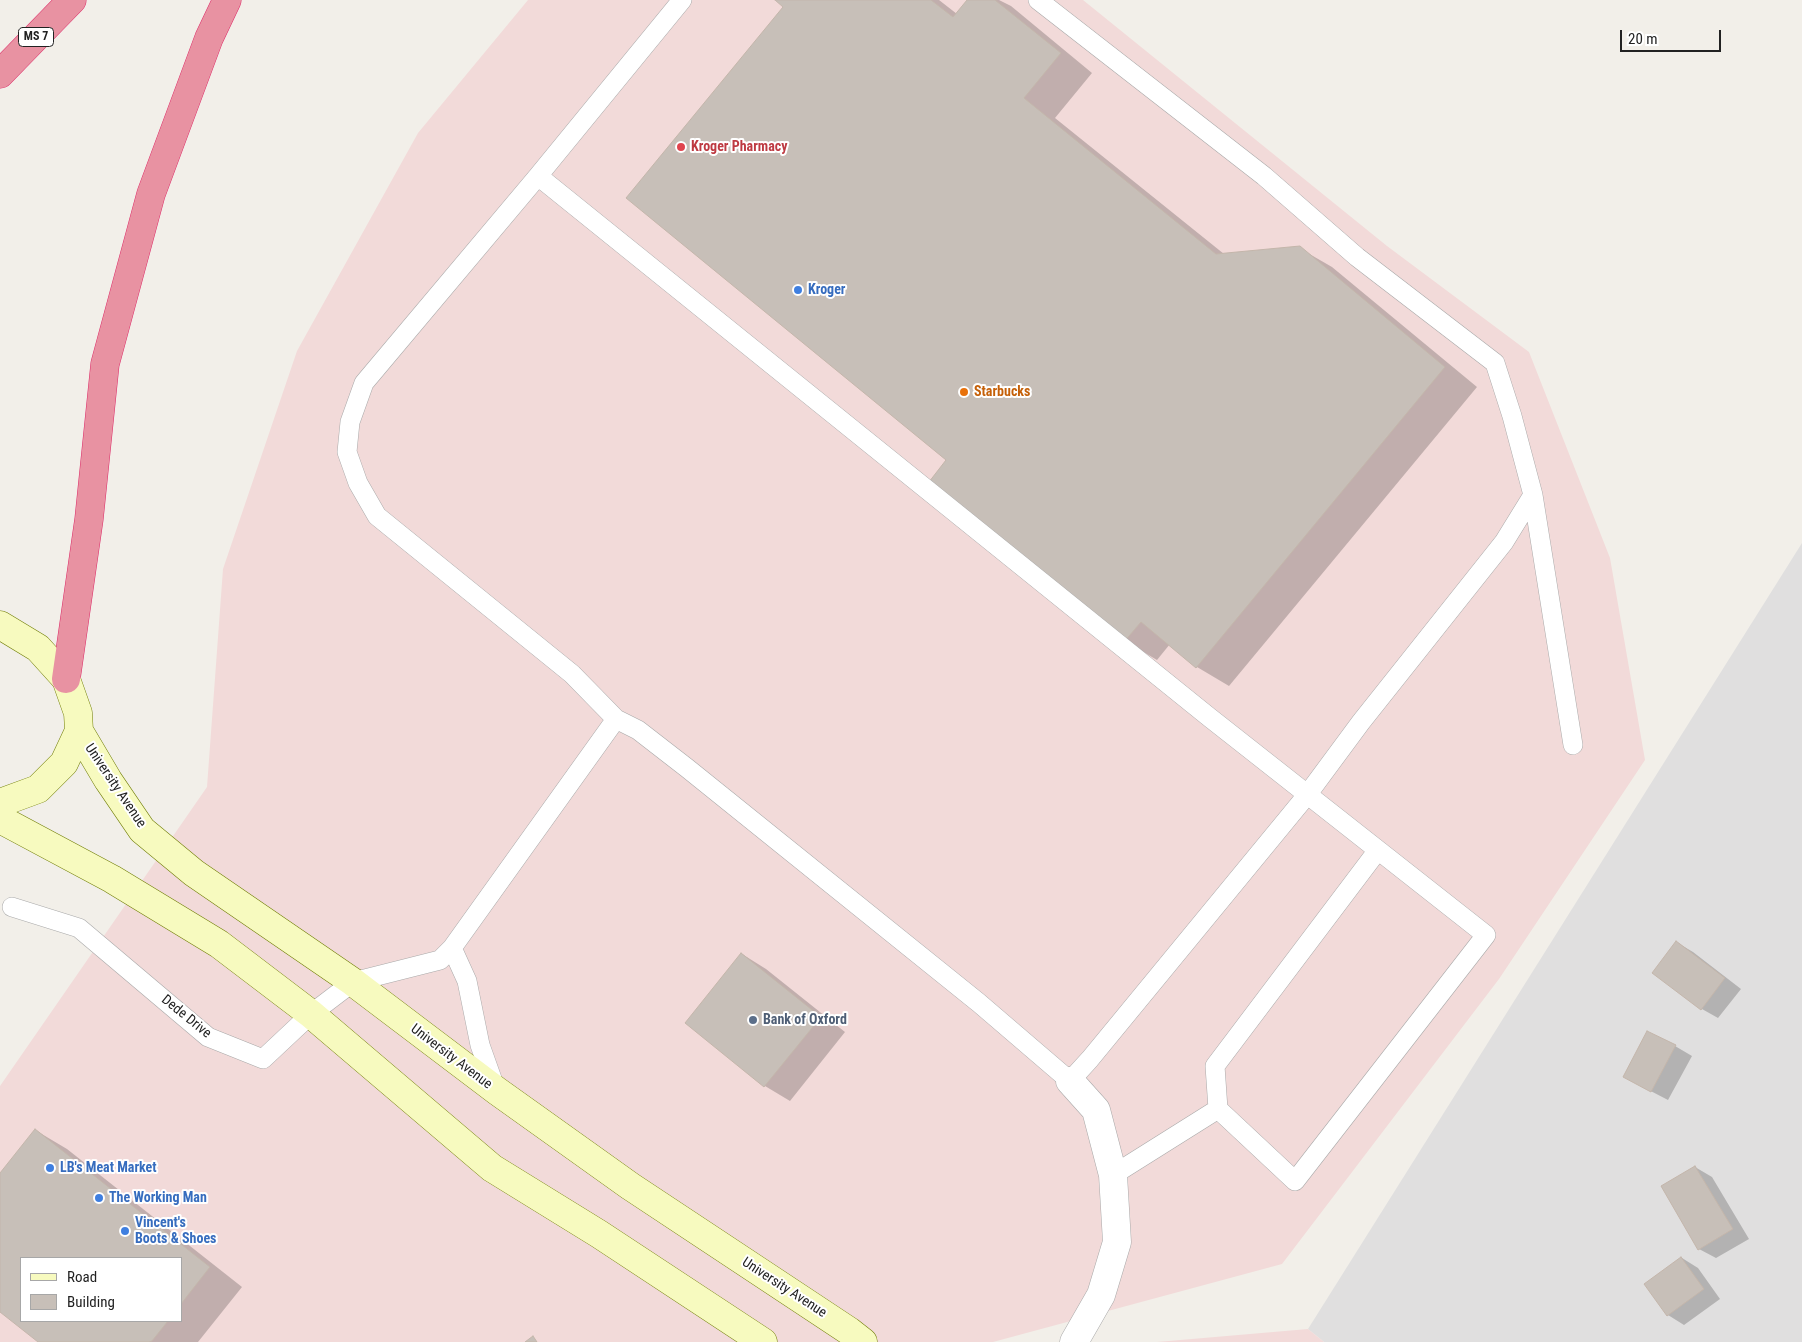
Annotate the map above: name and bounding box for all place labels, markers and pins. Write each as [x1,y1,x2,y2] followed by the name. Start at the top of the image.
[691,139,787,155] place label: Kroger Pharmacy
[675,141,687,153] marker: Kroger Pharmacy
[808,282,845,298] place label: Kroger
[792,284,804,296] marker: Kroger
[974,384,1030,400] place label: Starbucks
[958,386,970,398] marker: Starbucks
[763,1012,847,1028] place label: Bank of Oxford
[747,1014,759,1026] marker: Bank of Oxford
[60,1160,157,1176] place label: LB's Meat Market
[44,1162,56,1174] marker: LB's Meat Market
[109,1190,207,1206] place label: The Working Man
[93,1192,105,1204] marker: The Working Man
[135,1215,216,1248] place label: Vincent's Boots & Shoes
[119,1225,131,1237] marker: Vincent's Boots & Shoes

